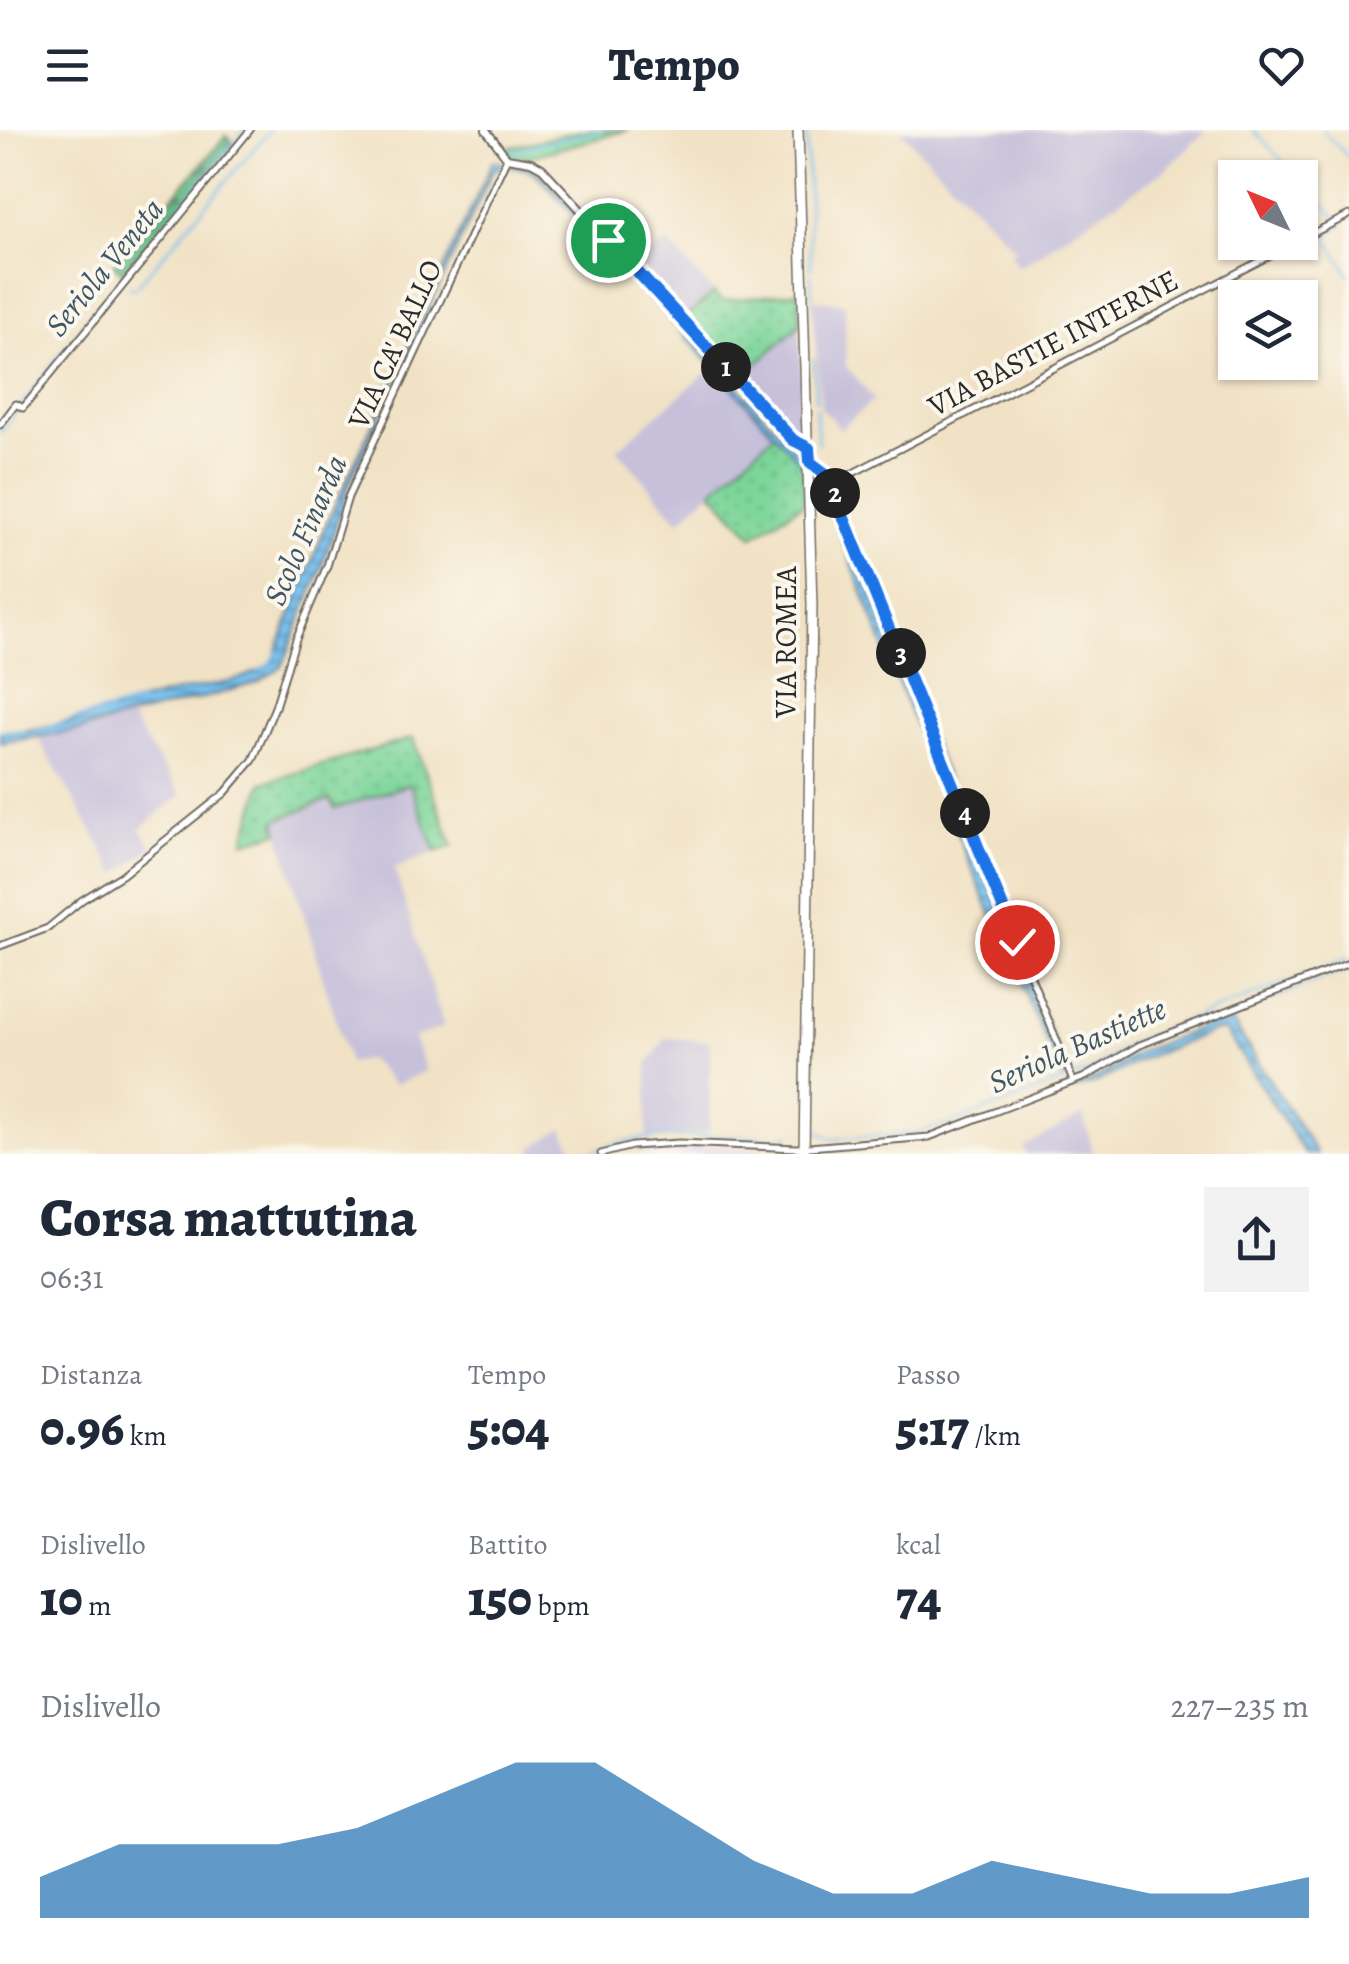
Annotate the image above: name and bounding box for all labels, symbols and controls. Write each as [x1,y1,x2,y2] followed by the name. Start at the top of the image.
[609,34,740,96] text: Tempo
[40,38,95,93] icon: menu
[1254,38,1309,93] icon: heart
[1218,160,1318,260] north arrow
[1218,160,1318,380] map controls
[35,188,174,346] water label: Seriola Veneta
[566,198,651,283] pin
[581,213,636,268] icon: arrive
[338,253,452,436] street label: VIA CA' BALLO
[920,260,1185,426] street label: VIA BASTIE INTERNE
[1218,280,1318,380] button: layers
[701,342,751,392] pin: 1
[721,348,731,386] text: 1
[252,448,358,612] water label: Scolo Finarda
[810,468,860,518] pin: 2
[828,474,842,512] text: 2
[766,566,806,719] street label: VIA ROMEA
[876,628,926,678] pin: 3
[895,634,907,672] text: 3
[940,788,990,838] pin: 4
[958,794,972,832] text: 4
[975,900,1060,985] pin
[990,915,1045,970] icon: check
[981,986,1173,1104] water label: Seriola Bastiette
[40,1180,417,1255] text: Corsa mattutina
[1204,1187,1309,1292] button: share
[40,1255,104,1299] text: 06:31
[40,1356,142,1394] text: Distanza
[468,1356,546,1394] text: Tempo
[896,1356,960,1394] text: Passo
[40,1394,124,1462] text: 0.96
[468,1394,549,1462] text: 5:04
[896,1394,969,1462] text: 5:17
[124,1417,167,1455] text: km
[969,1417,1021,1455] text: /km
[40,1526,146,1564] text: Dislivello
[468,1526,547,1564] text: Battito
[896,1526,941,1564] text: kcal
[40,1564,83,1632] text: 10
[468,1564,532,1632] text: 150
[896,1564,941,1632] text: 74
[83,1587,112,1625] text: m
[532,1587,590,1625] text: bpm
[40,1684,161,1728] text: Dislivello
[1170,1684,1309,1728] text: 227–235 m

